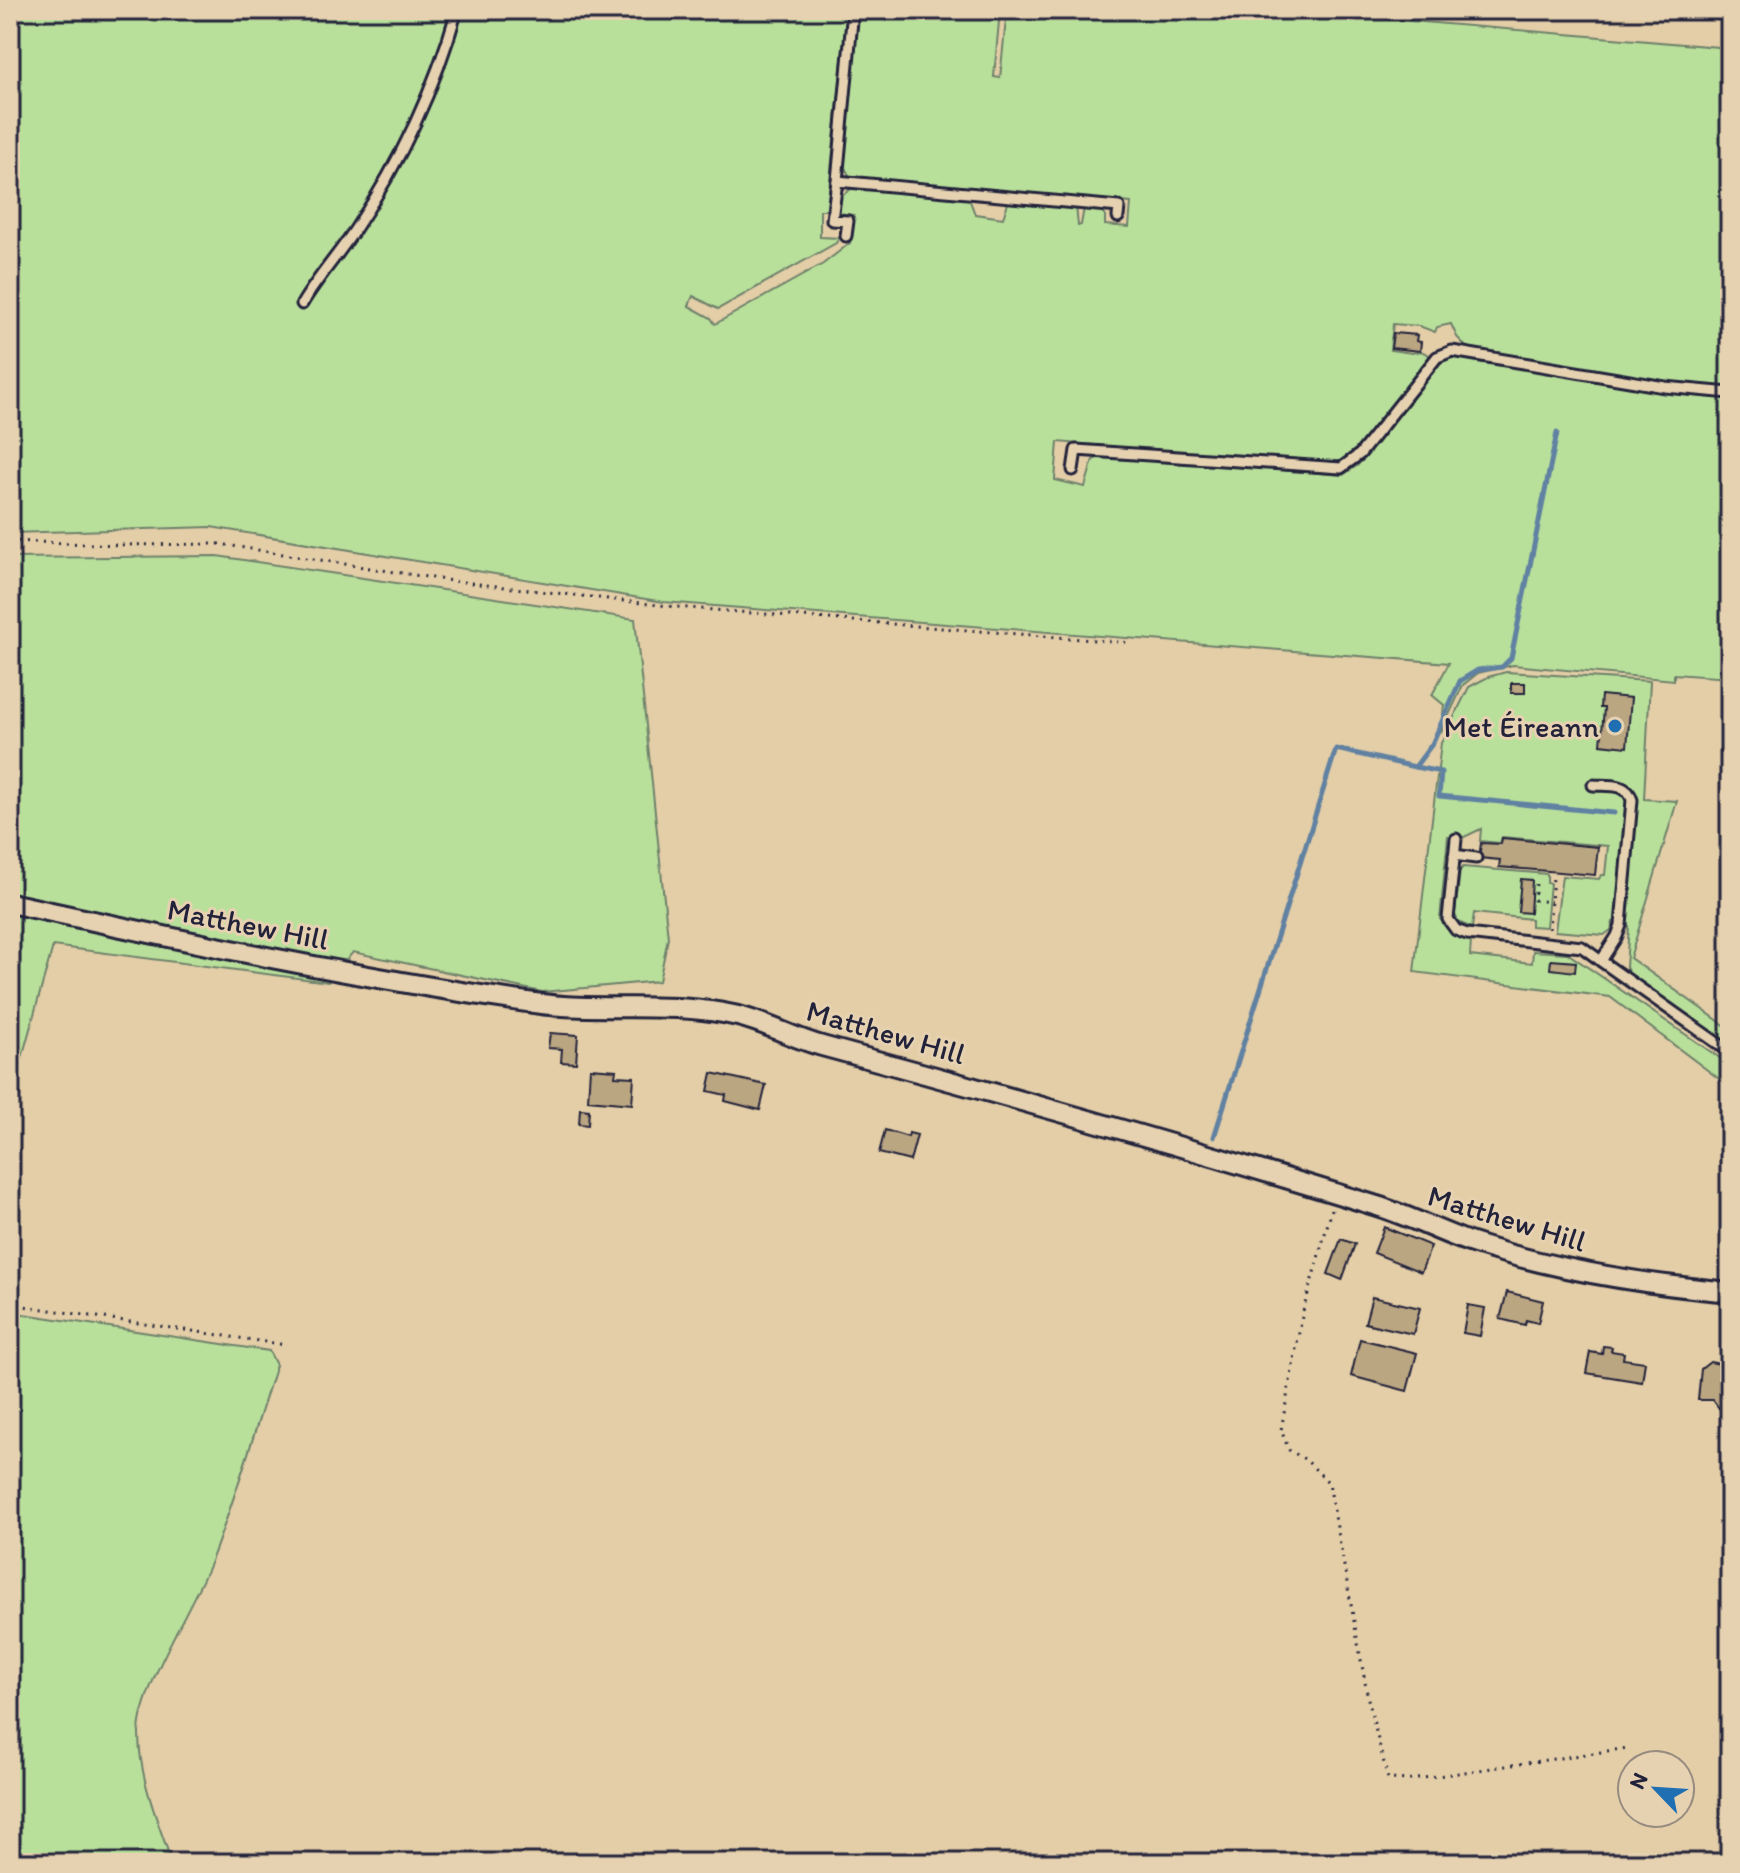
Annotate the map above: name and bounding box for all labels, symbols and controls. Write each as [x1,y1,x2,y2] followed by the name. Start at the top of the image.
[1443,708,1599,745] place label: Met Éireann
[1606,717,1624,735] marker: Met Éireann
[164,890,332,958] street label: Matthew Hill
[802,992,970,1072] street label: Matthew Hill
[1423,1176,1591,1260] street label: Matthew Hill
[1616,1749,1696,1829] north arrow
[1623,1768,1654,1793] text: N

